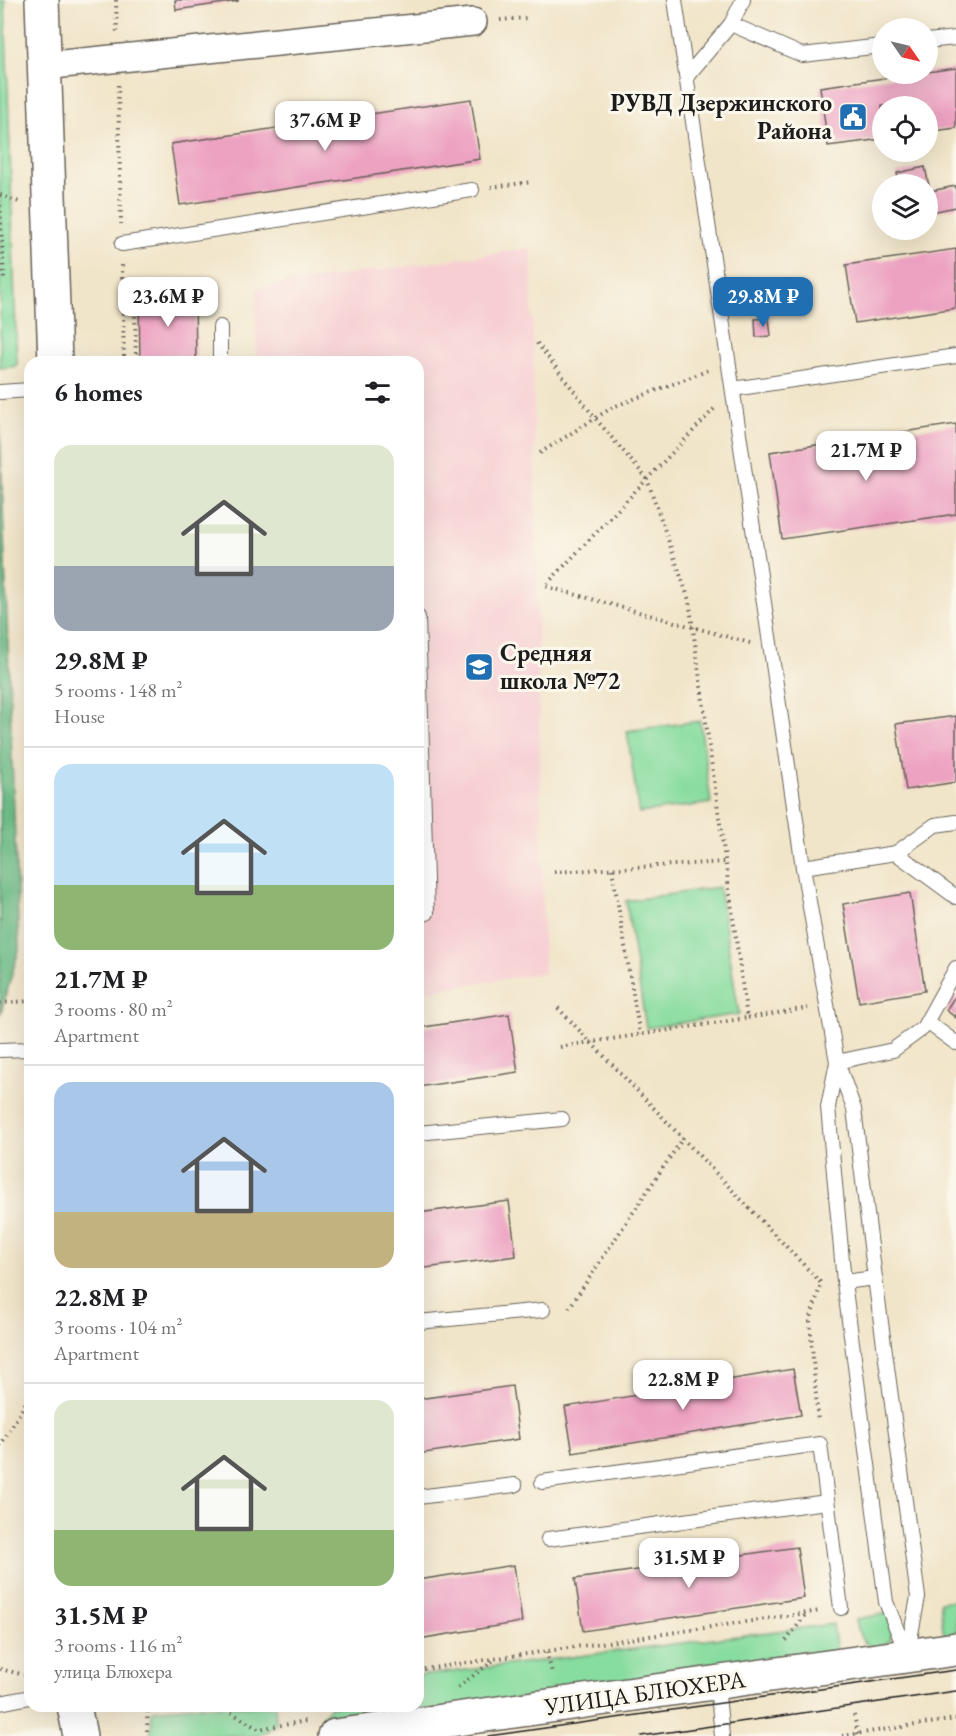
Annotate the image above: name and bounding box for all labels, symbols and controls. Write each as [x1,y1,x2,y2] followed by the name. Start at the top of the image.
[872,18,938,84] north arrow
[872,18,938,240] map controls
[610,87,832,146] place label: РУВД Дзержинского Района
[872,96,938,162] button: locate
[270,101,380,152] pin: 37.6M ₽
[837,101,869,133] public building icon: РУВД Дзержинского Района
[289,107,361,133] text: 37.6M ₽
[872,174,938,240] button: layers
[113,277,223,328] pin: 23.6M ₽
[708,277,818,328] pin: 29.8M ₽
[132,283,204,309] text: 23.6M ₽
[727,283,799,309] text: 29.8M ₽
[54,375,143,409] text: 6 homes
[361,376,394,409] icon: filters
[811,431,921,482] pin: 21.7M ₽
[830,437,902,463] text: 21.7M ₽
[170,484,278,592] icon: home
[500,637,620,696] place label: Средняя школа №72
[54,643,148,677] text: 29.8M ₽
[463,651,495,683] school or university icon: Средняя школа №72
[54,677,182,703] text: 5 rooms · 148 m²
[54,703,105,729] text: House
[170,803,278,911] icon: home
[54,962,148,996] text: 21.7M ₽
[54,996,173,1022] text: 3 rooms · 80 m²
[54,1022,139,1048] text: Apartment
[170,1121,278,1229] icon: home
[54,1280,148,1314] text: 22.8M ₽
[54,1314,182,1340] text: 3 rooms · 104 m²
[54,1340,139,1366] text: Apartment
[628,1360,738,1411] pin: 22.8M ₽
[647,1366,719,1392] text: 22.8M ₽
[170,1439,278,1547] icon: home
[634,1538,744,1589] pin: 31.5M ₽
[653,1544,725,1570] text: 31.5M ₽
[54,1598,148,1632] text: 31.5M ₽
[54,1632,182,1658] text: 3 rooms · 116 m²
[54,1658,172,1684] text: улица Блюхера
[541,1663,748,1722] street label: УЛИЦА БЛЮХЕРА

